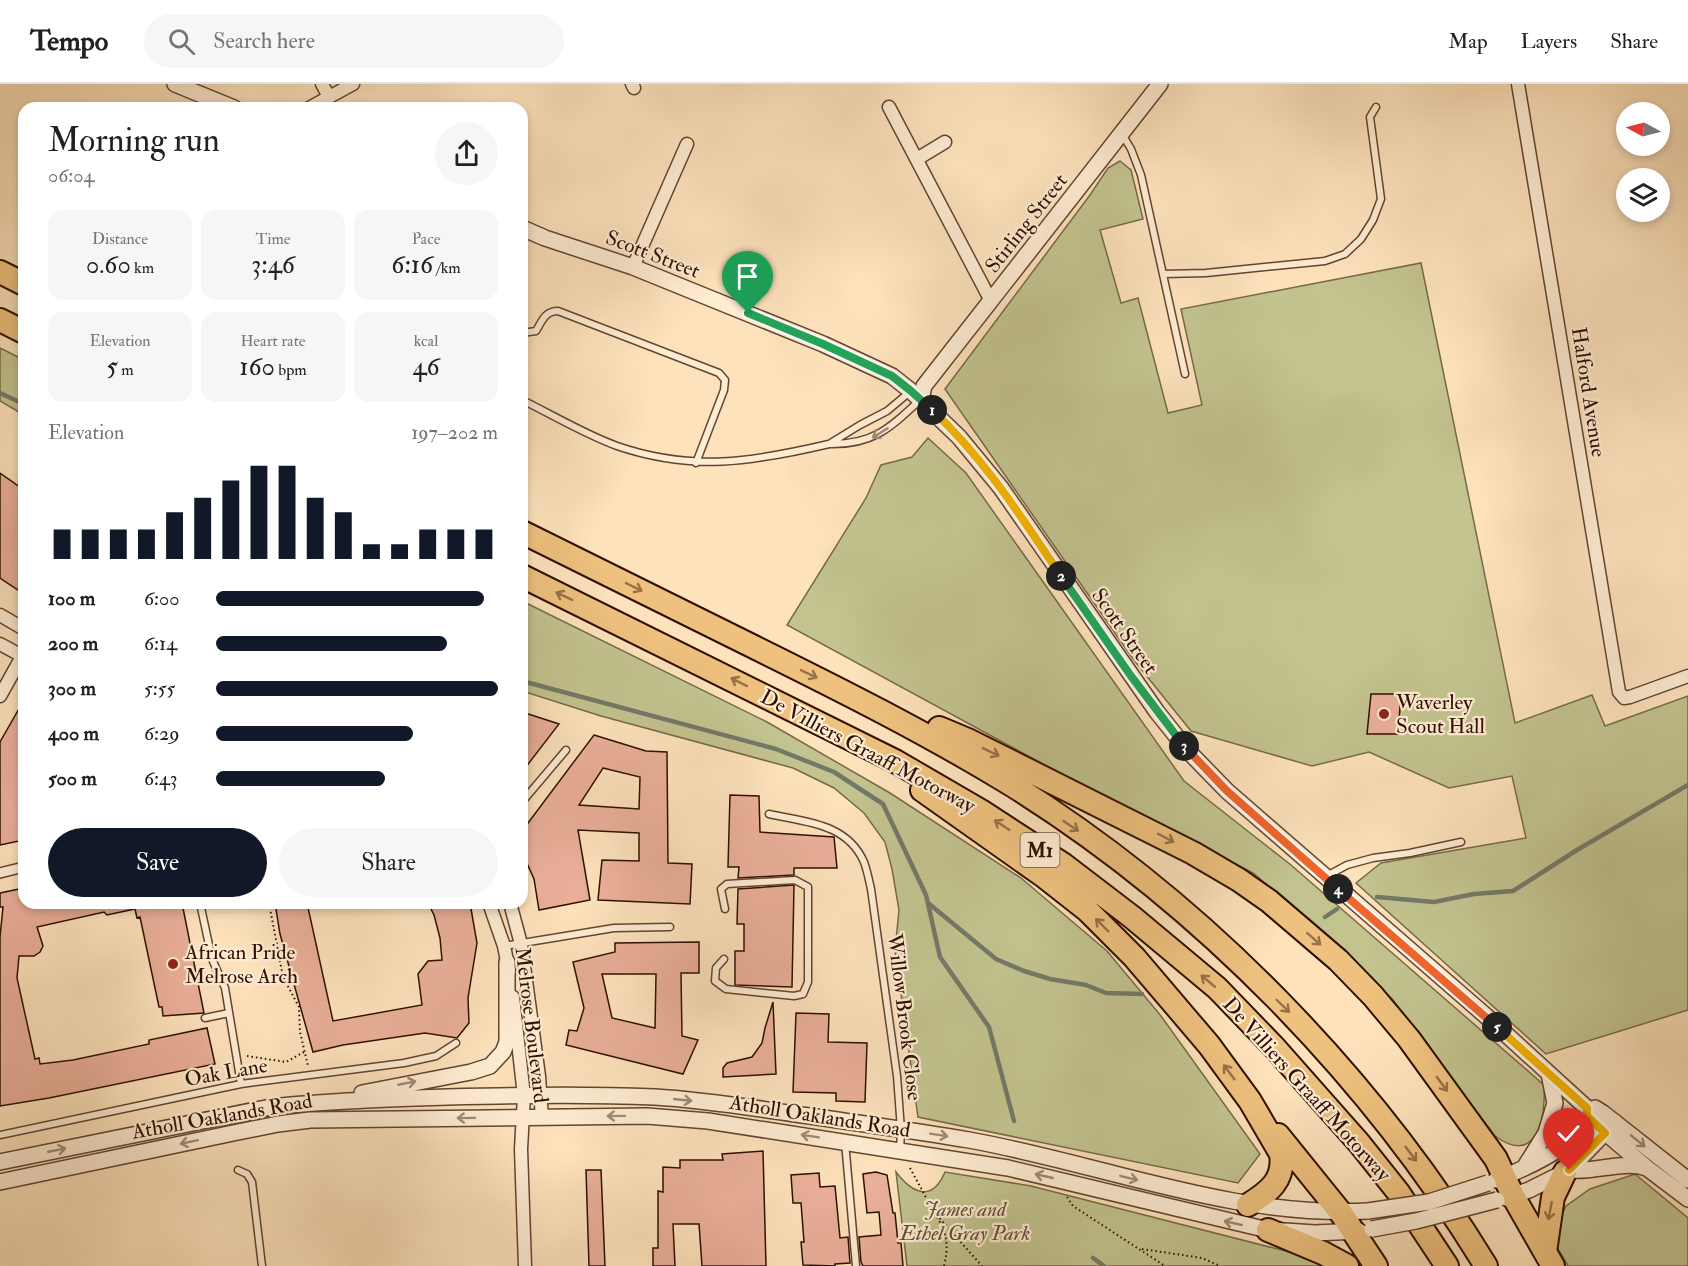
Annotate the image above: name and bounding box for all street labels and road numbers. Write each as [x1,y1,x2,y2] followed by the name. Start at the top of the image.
[979,168,1074,278] street label: Stirling Street
[602,224,704,285] street label: Scott Street
[1565,325,1612,459] street label: Halford Avenue
[1085,583,1164,680] street label: Scott Street
[756,683,981,820] street label: De Villiers Graaff Motorway
[1020,833,1060,867] road number: M1
[881,931,928,1102] street label: Willow Brook Close
[509,946,555,1105] street label: Melrose Boulevard
[1216,991,1397,1188] street label: De Villiers Graaff Motorway
[183,1052,270,1093] street label: Oak Lane
[129,1087,315,1146] street label: Atholl Oaklands Road
[727,1089,913,1144] street label: Atholl Oaklands Road

